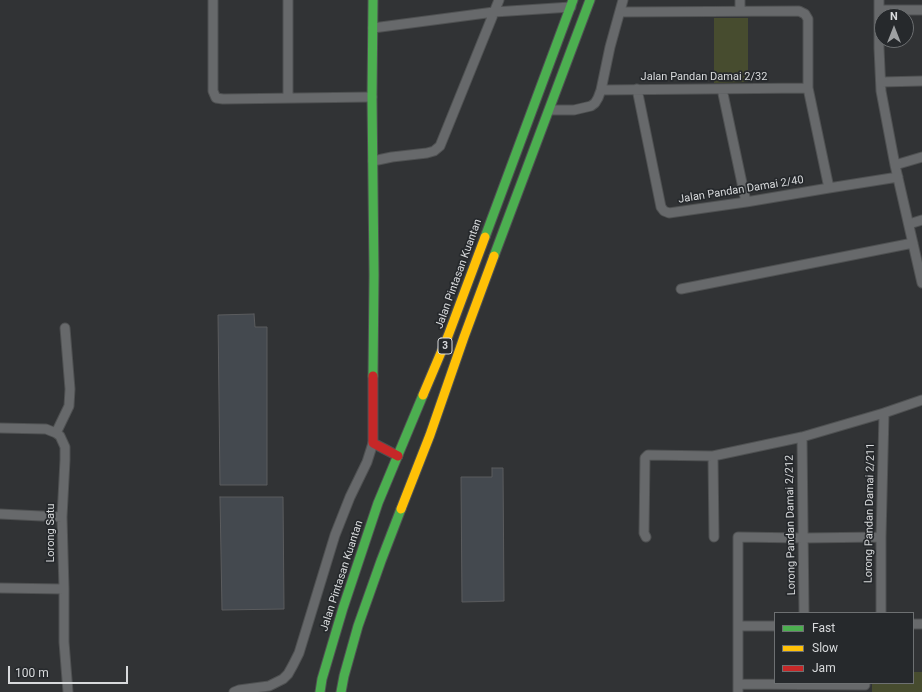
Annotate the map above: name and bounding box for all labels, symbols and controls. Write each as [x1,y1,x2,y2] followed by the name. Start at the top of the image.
[874,8,914,48] north arrow
[890,10,898,23] text: N
[641,70,767,84] street label: Jalan Pandan Damai 2/32
[677,174,805,206] street label: Jalan Pandan Damai 2/40
[433,217,485,331] street label: Jalan Pintasan Kuantan
[438,338,452,354] road number: 3
[862,443,878,583] street label: Lorong Pandan Damai 2/211
[783,455,799,595] street label: Lorong Pandan Damai 2/212
[44,503,58,563] street label: Lorong Satu
[318,519,366,633] street label: Jalan Pintasan Kuantan
[774,612,914,684] legend
[812,621,835,635] text: Fast
[812,641,838,655] text: Slow
[10,658,130,684] scale bar
[812,661,836,675] text: Jam
[15,666,49,680] text: 100 m

